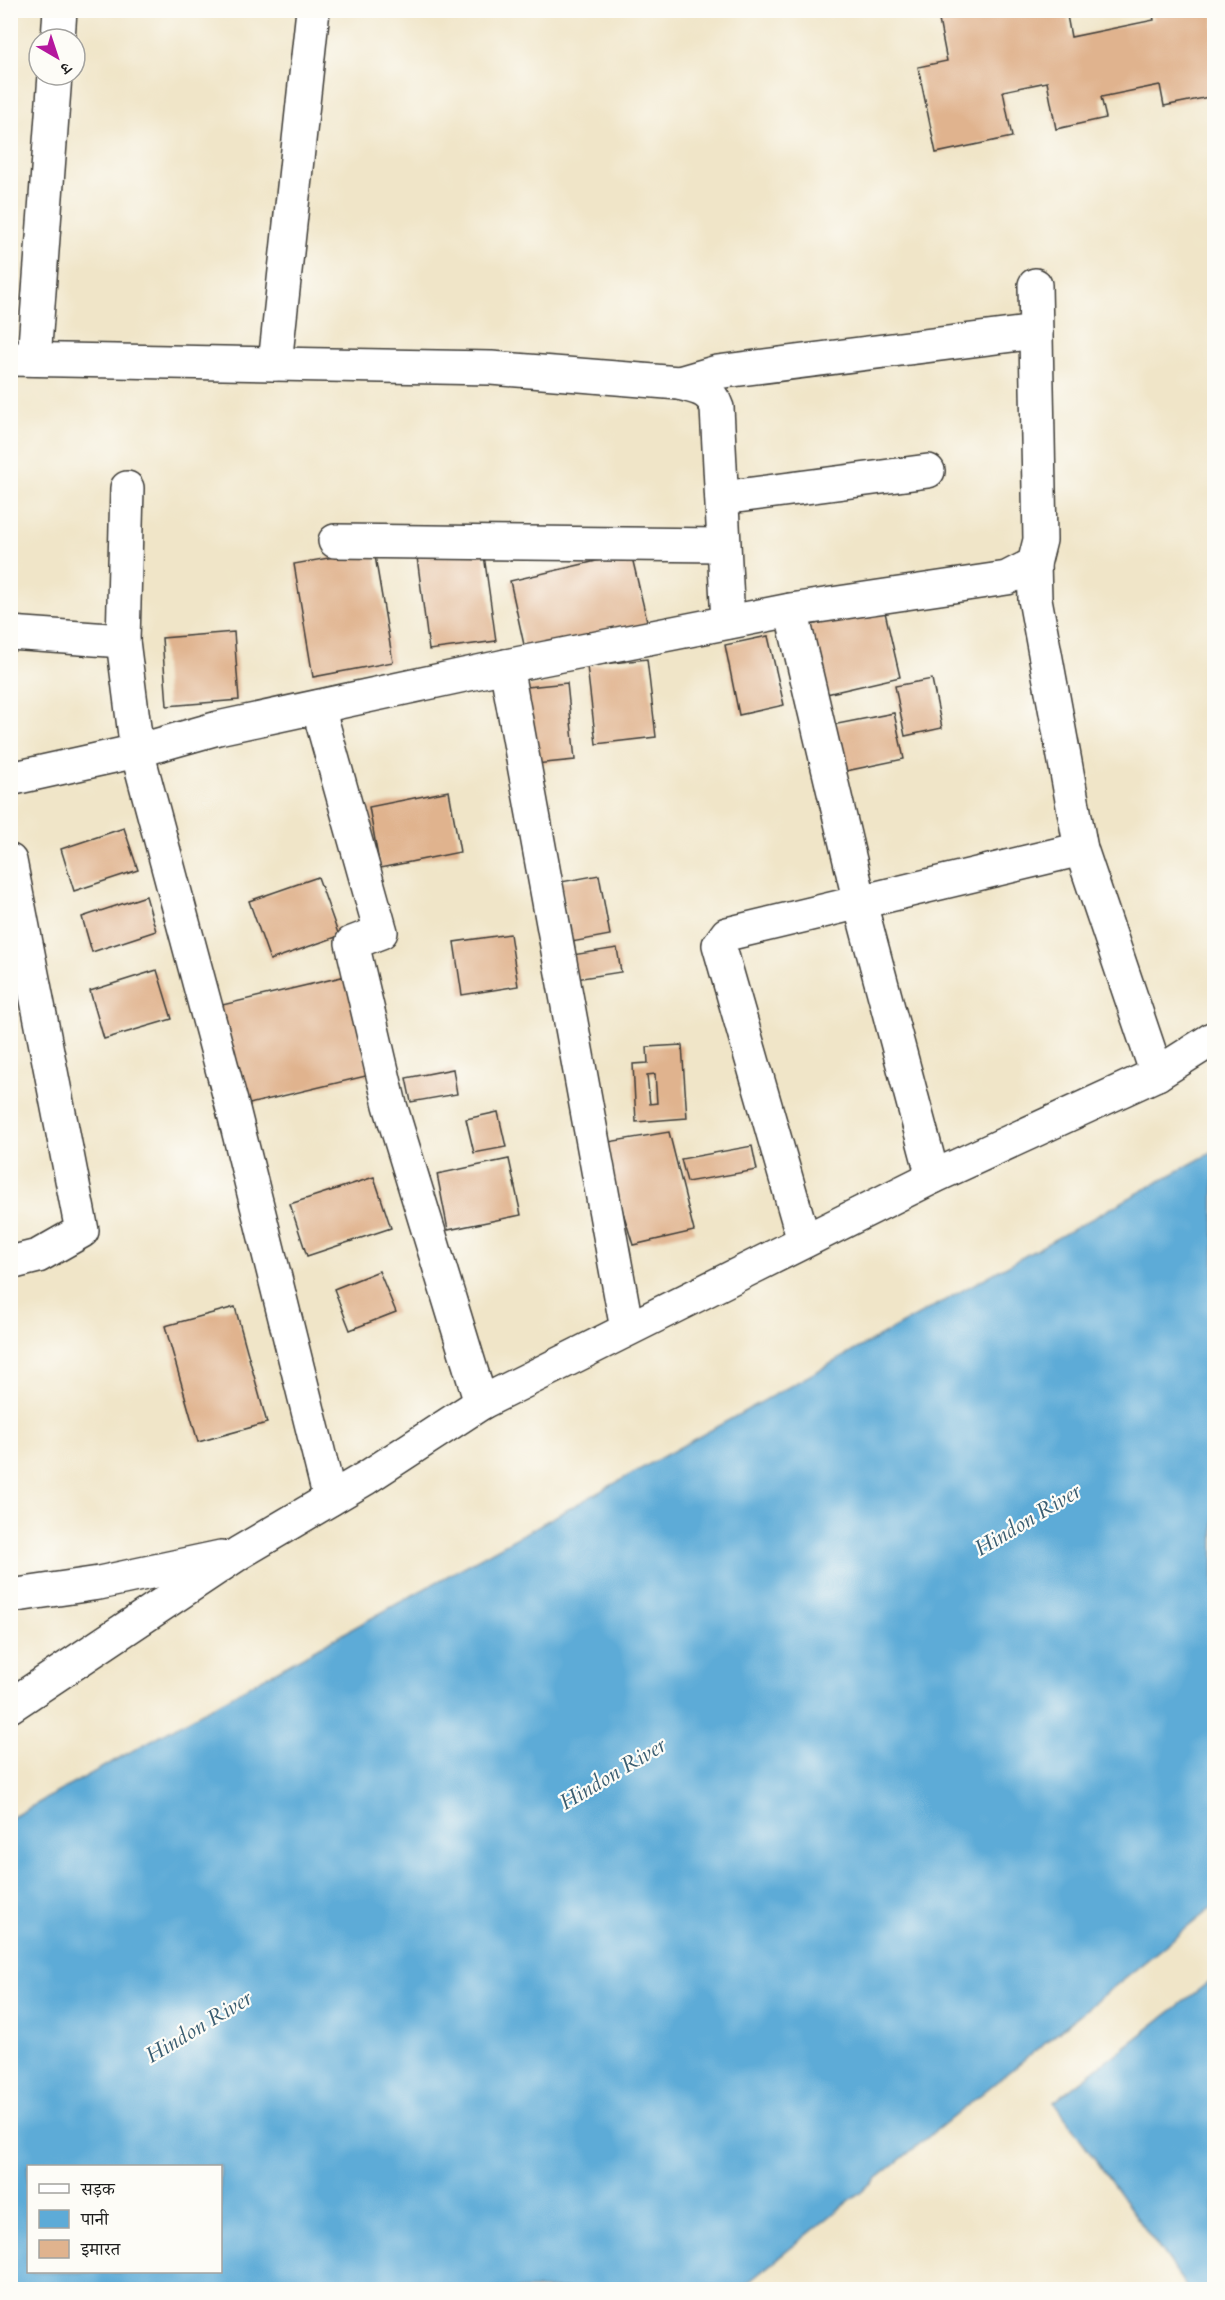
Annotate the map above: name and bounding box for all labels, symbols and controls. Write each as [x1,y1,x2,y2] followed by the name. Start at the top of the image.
[27,27,87,87] north arrow
[54,56,77,80] text: उ
[969,1476,1087,1563] water label: Hindon River
[554,1730,672,1817] water label: Hindon River
[140,1983,258,2070] water label: Hindon River
[27,2165,222,2273] legend
[80,2177,116,2202] text: सड़क
[80,2207,110,2232] text: पानी
[80,2237,121,2262] text: इमारत

